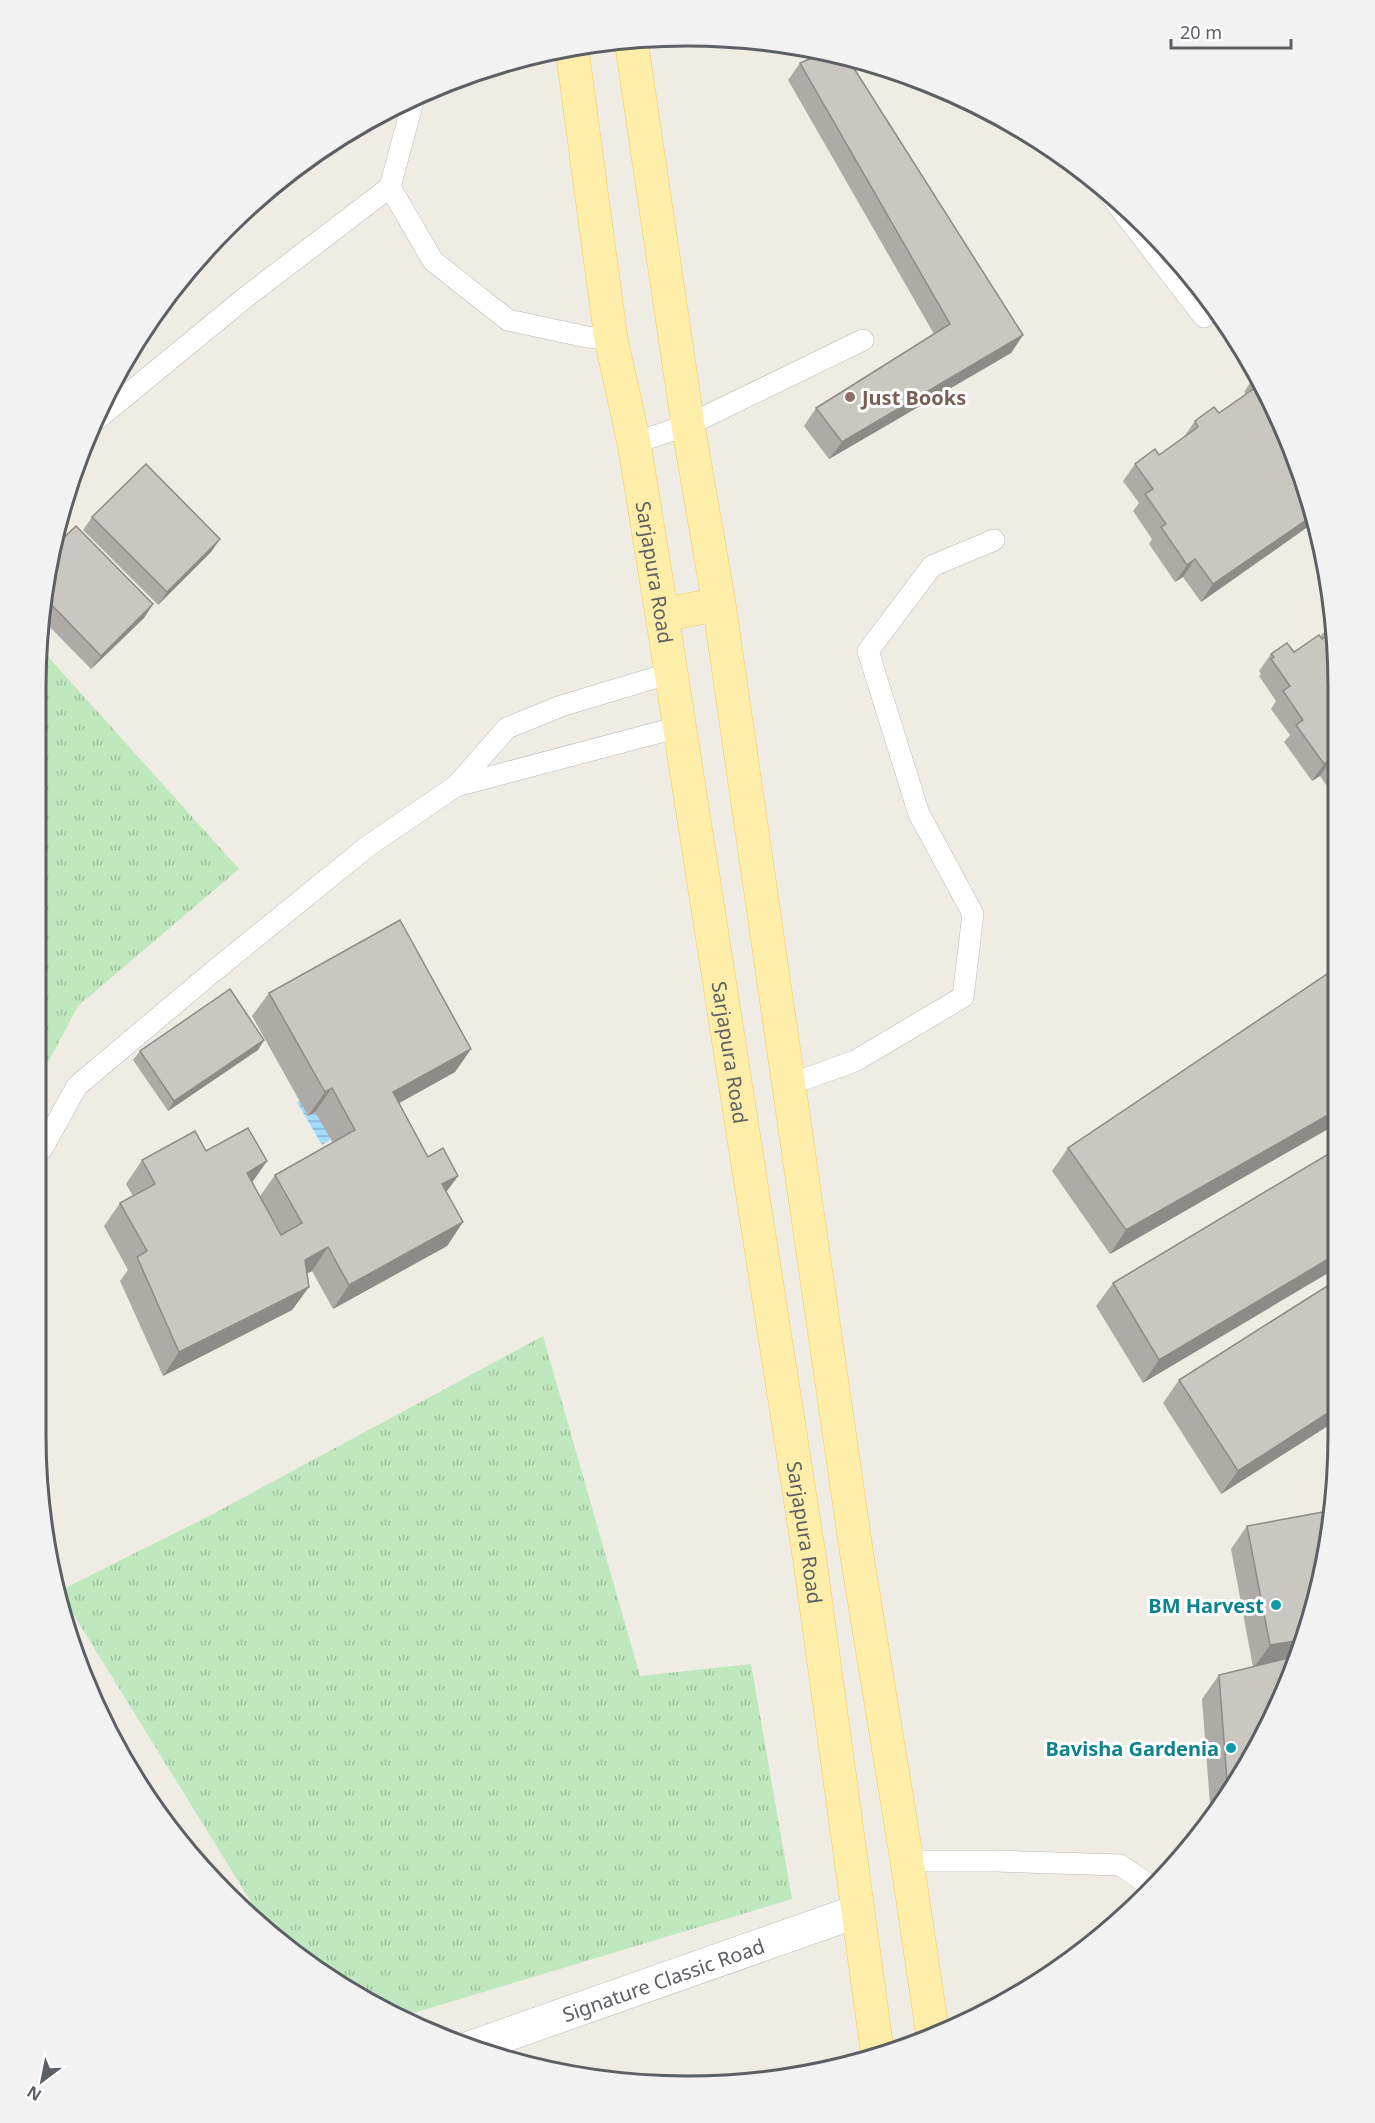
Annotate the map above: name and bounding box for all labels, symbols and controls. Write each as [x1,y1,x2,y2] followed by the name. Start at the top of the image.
[1171,12,1291,50] scale bar
[1180,20,1222,44] text: 20 m
[860,384,966,411] place label: Just Books
[843,390,857,404] marker: Just Books
[630,499,680,645] street label: Sarjapura Road
[706,979,755,1126] street label: Sarjapura Road
[781,1459,829,1606] street label: Sarjapura Road
[1148,1592,1264,1619] place label: BM Harvest
[1269,1598,1283,1612] marker: BM Harvest
[1046,1735,1219,1762] place label: Bavisha Gardenia
[1224,1741,1238,1755] marker: Bavisha Gardenia
[559,1932,768,2028] street label: Signature Classic Road
[12,2051,72,2111] north arrow
[23,2081,45,2106] text: N

